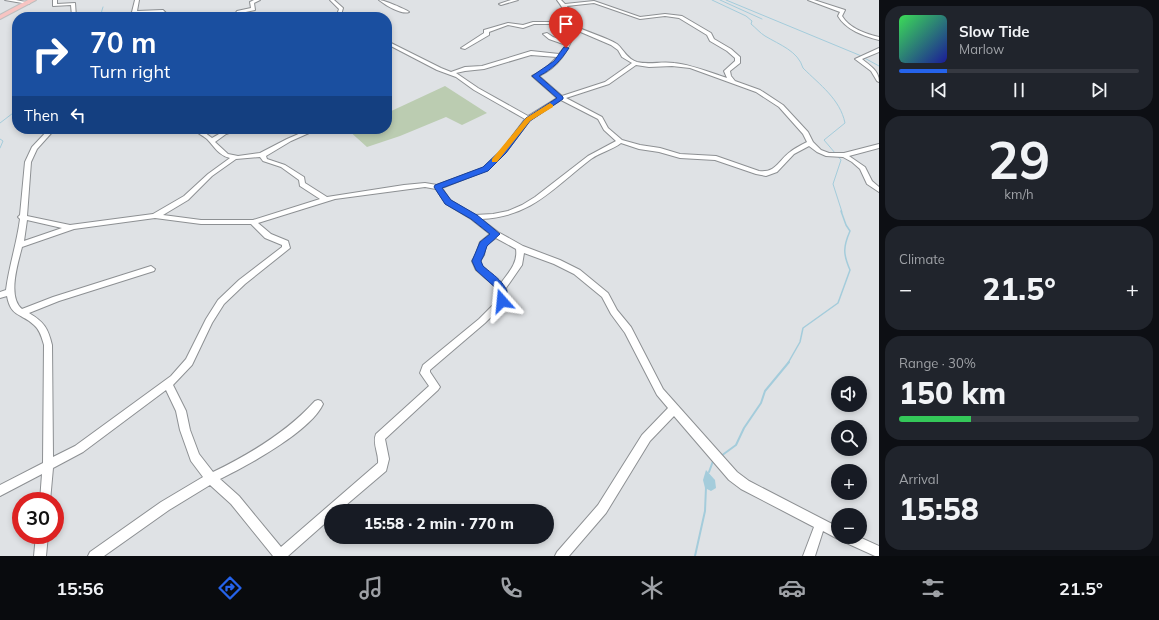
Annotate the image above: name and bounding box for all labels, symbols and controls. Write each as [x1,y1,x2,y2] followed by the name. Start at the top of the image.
[549,7.0,583,48] pin
[555,13,577,35] icon: arrive
[959,22,1029,41] text: Slow Tide
[90,25,156,60] text: 70 m
[24,28,76,80] icon: right
[959,41,1004,57] text: Marlow
[90,60,170,83] text: Turn right
[928,79,950,101] icon: previous
[1008,79,1030,101] icon: pause
[1088,79,1110,101] icon: next
[67,104,89,126] icon: left
[24,106,59,125] text: Then
[988,127,1050,192] text: 29
[1004,186,1034,202] text: km/h
[899,251,945,267] text: Climate
[982,270,1056,308] text: 21.5°
[899,275,912,303] text: −
[1126,275,1139,303] text: +
[481,280,523,322] position arrow
[899,355,976,371] text: Range · 30%
[899,374,1006,412] text: 150 km
[831,376,867,544] map controls
[831,376,867,412] button: sound
[831,420,867,456] button: search
[831,464,867,500] button: +
[899,471,939,487] text: Arrival
[899,490,979,528] text: 15:58
[12,492,64,544] speed limit sign: 30
[831,508,867,544] button: −
[364,514,514,533] text: 15:58 · 2 min · 770 m
[216,574,244,602] icon: directions
[357,574,385,602] icon: music
[497,574,525,602] icon: phone
[638,574,666,602] icon: climate
[778,574,806,602] icon: car
[919,574,947,602] icon: filters
[56,577,104,600] text: 15:56
[1059,577,1103,600] text: 21.5°

